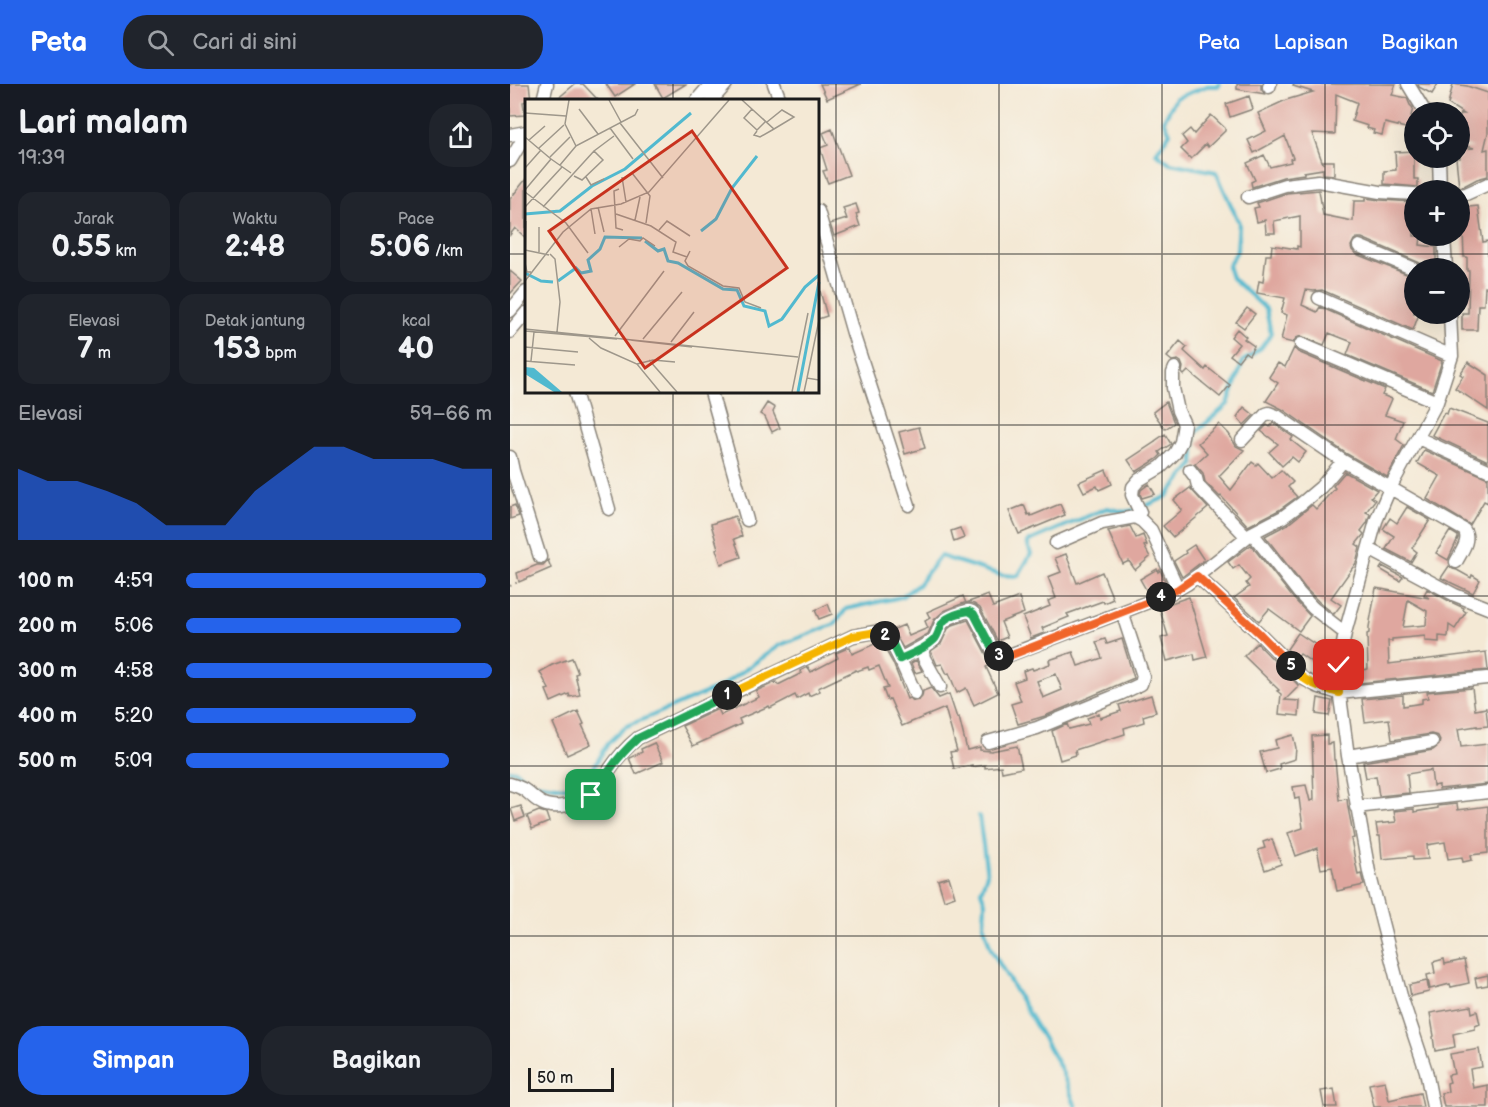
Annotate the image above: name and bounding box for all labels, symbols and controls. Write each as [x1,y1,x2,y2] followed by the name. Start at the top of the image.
[123,15,543,69] search box
[30,26,87,59] text: Peta
[144,26,177,59] icon: search
[192,29,297,56] text: Cari di sini
[1198,30,1240,55] text: Peta
[1273,30,1348,55] text: Lapisan
[1381,30,1458,55] text: Bagikan
[525,99,819,393] inset map
[1404,102,1470,324] map controls
[1404,102,1470,168] button: locate
[18,103,188,143] text: Lari malam
[429,104,492,167] button: share
[18,146,65,170] text: 19:39
[1404,180,1470,246] button: +
[74,210,114,229] text: Jarak
[233,210,277,229] text: Waktu
[398,210,434,229] text: Pace
[51,229,111,265] text: 0.55
[225,229,285,265] text: 2:48
[369,229,430,265] text: 5:06
[111,242,137,261] text: km
[430,242,463,261] text: /km
[1404,258,1470,324] button: −
[68,312,120,331] text: Elevasi
[205,312,305,331] text: Detak jantung
[402,312,430,331] text: kcal
[77,331,94,367] text: 7
[213,331,261,367] text: 153
[398,331,434,367] text: 40
[94,344,111,363] text: m
[261,344,297,363] text: bpm
[18,402,83,426] text: Elevasi
[409,402,492,426] text: 59–66 m
[18,569,74,593] text: 100 m
[114,569,153,593] text: 4:59
[1146,582,1176,612] pin: 4
[1156,587,1166,606] text: 4
[18,614,77,638] text: 200 m
[114,614,153,638] text: 5:06
[870,621,900,651] pin: 2
[880,626,890,645] text: 2
[1313,639,1364,690] pin
[984,641,1014,671] pin: 3
[994,646,1004,665] text: 3
[1322,648,1355,681] icon: check
[1276,651,1306,681] pin: 5
[1286,656,1296,675] text: 5
[18,659,77,683] text: 300 m
[114,659,153,683] text: 4:58
[712,680,742,710] pin: 1
[724,685,730,704] text: 1
[18,704,77,728] text: 400 m
[114,704,153,728] text: 5:20
[18,749,77,773] text: 500 m
[114,749,153,773] text: 5:09
[565,769,616,820] pin
[574,778,607,811] icon: arrive
[18,1026,249,1095] button: Simpan
[261,1026,492,1095] button: Bagikan
[528,1065,614,1092] scale bar
[537,1069,573,1088] text: 50 m

